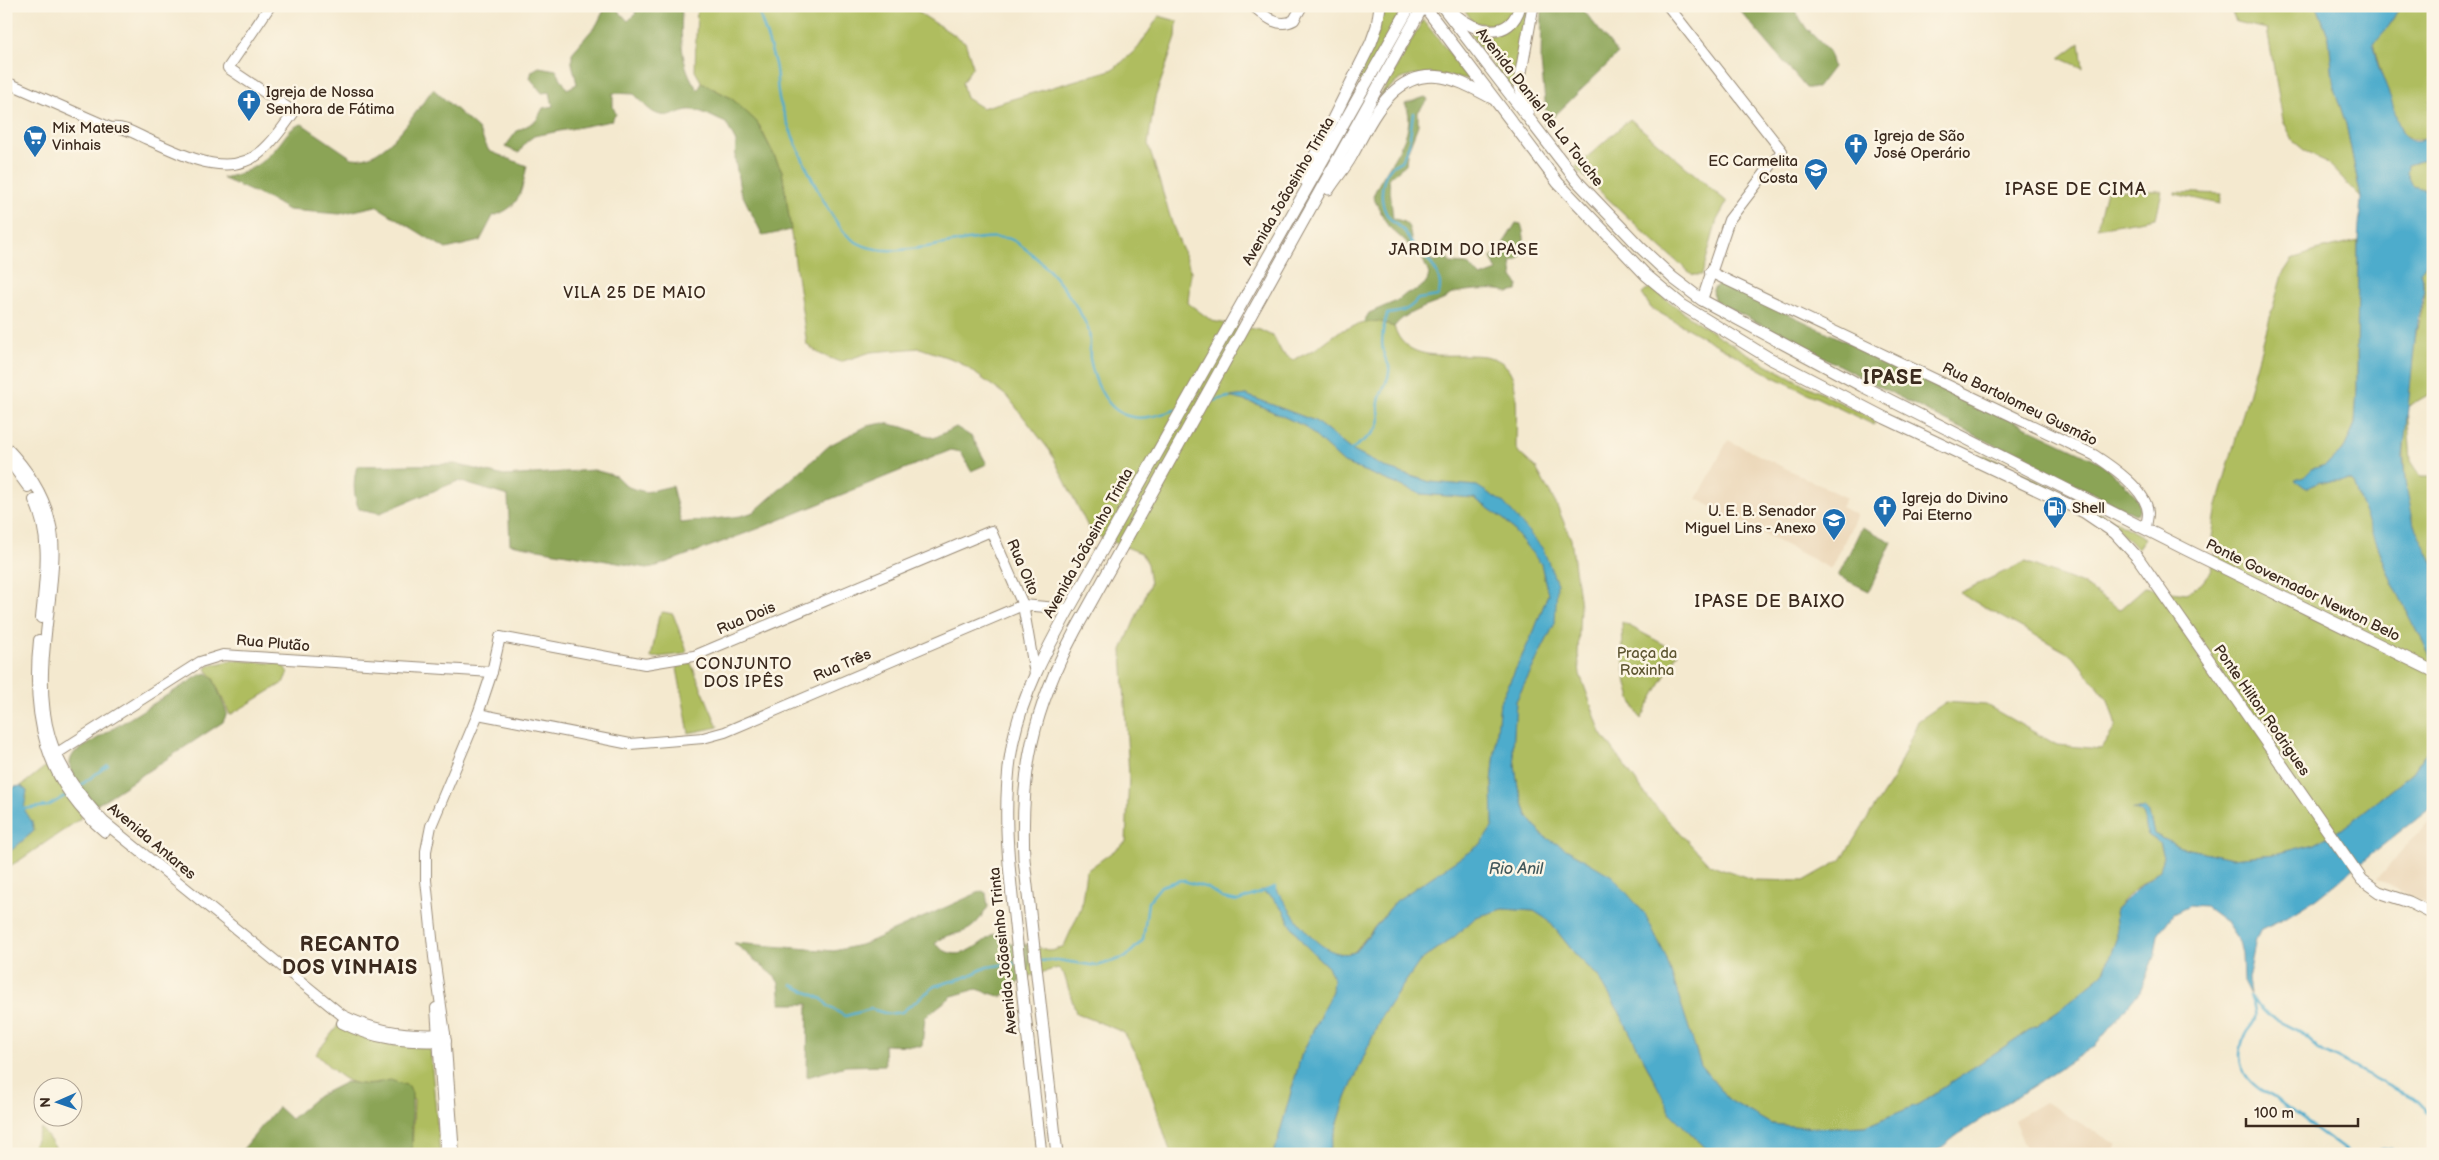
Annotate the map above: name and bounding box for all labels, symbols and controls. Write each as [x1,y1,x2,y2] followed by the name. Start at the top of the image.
[1472,24,1608,191] street label: Avenida Daniel de La Touche
[266,83,394,119] place label: Igreja de Nossa Senhora de Fátima
[236,88,262,122] church icon: Igreja de Nossa Senhora de Fátima
[1238,114,1339,269] street label: Avenida Joãosinho Trinta
[52,119,130,155] place label: Mix Mateus Vinhais
[22,124,48,158] supermarket icon: Mix Mateus Vinhais
[1874,127,1971,163] place label: Igreja de São José Operário
[1843,132,1869,166] church icon: Igreja de São José Operário
[1708,152,1798,188] place label: EC Carmelita Costa
[1803,157,1829,191] school or university icon: EC Carmelita Costa
[2005,179,2147,200] district label: IPASE DE CIMA
[1389,241,1539,260] district label: JARDIM DO IPASE
[563,284,707,303] district label: VILA 25 DE MAIO
[1939,359,2101,450] street label: Rua Bartolomeu Gusmão
[1863,366,1923,390] district label: IPASE
[1039,465,1138,621] street label: Avenida Joãosinho Trinta
[1902,489,2008,525] place label: Igreja do Divino Pai Eterno
[1872,494,1898,528] church icon: Igreja do Divino Pai Eterno
[2042,495,2068,529] fuel station icon: Shell
[2072,499,2105,518] place label: Shell
[1684,502,1817,538] place label: U. E. B. Senador Miguel Lins - Anexo
[1821,507,1847,541] school or university icon: U. E. B. Senador Miguel Lins - Anexo
[2202,535,2403,646] street label: Ponte Governador Newton Belo
[1002,536,1043,598] street label: Rua Oito
[1695,591,1845,612] district label: IPASE DE BAIXO
[714,597,779,639] street label: Rua Dois
[235,631,311,656] street label: Rua Plutão
[2209,641,2314,780] street label: Ponte Hilton Rodrigues
[1617,644,1677,680] park label: Praça da Roxinha
[810,645,874,686] street label: Rua Três
[696,655,792,692] district label: CONJUNTO DOS IPÊS
[104,799,200,884] street label: Avenida Antares
[1489,860,1545,879] water label: Rio Anil
[985,866,1022,1036] street label: Avenida Joãosinho Trinta
[282,933,418,980] district label: RECANTO DOS VINHAIS
[32,1078,82,1128] north arrow
[2246,1095,2359,1127] scale bar
[37,1097,54,1108] text: N
[2254,1104,2294,1123] text: 100 m

